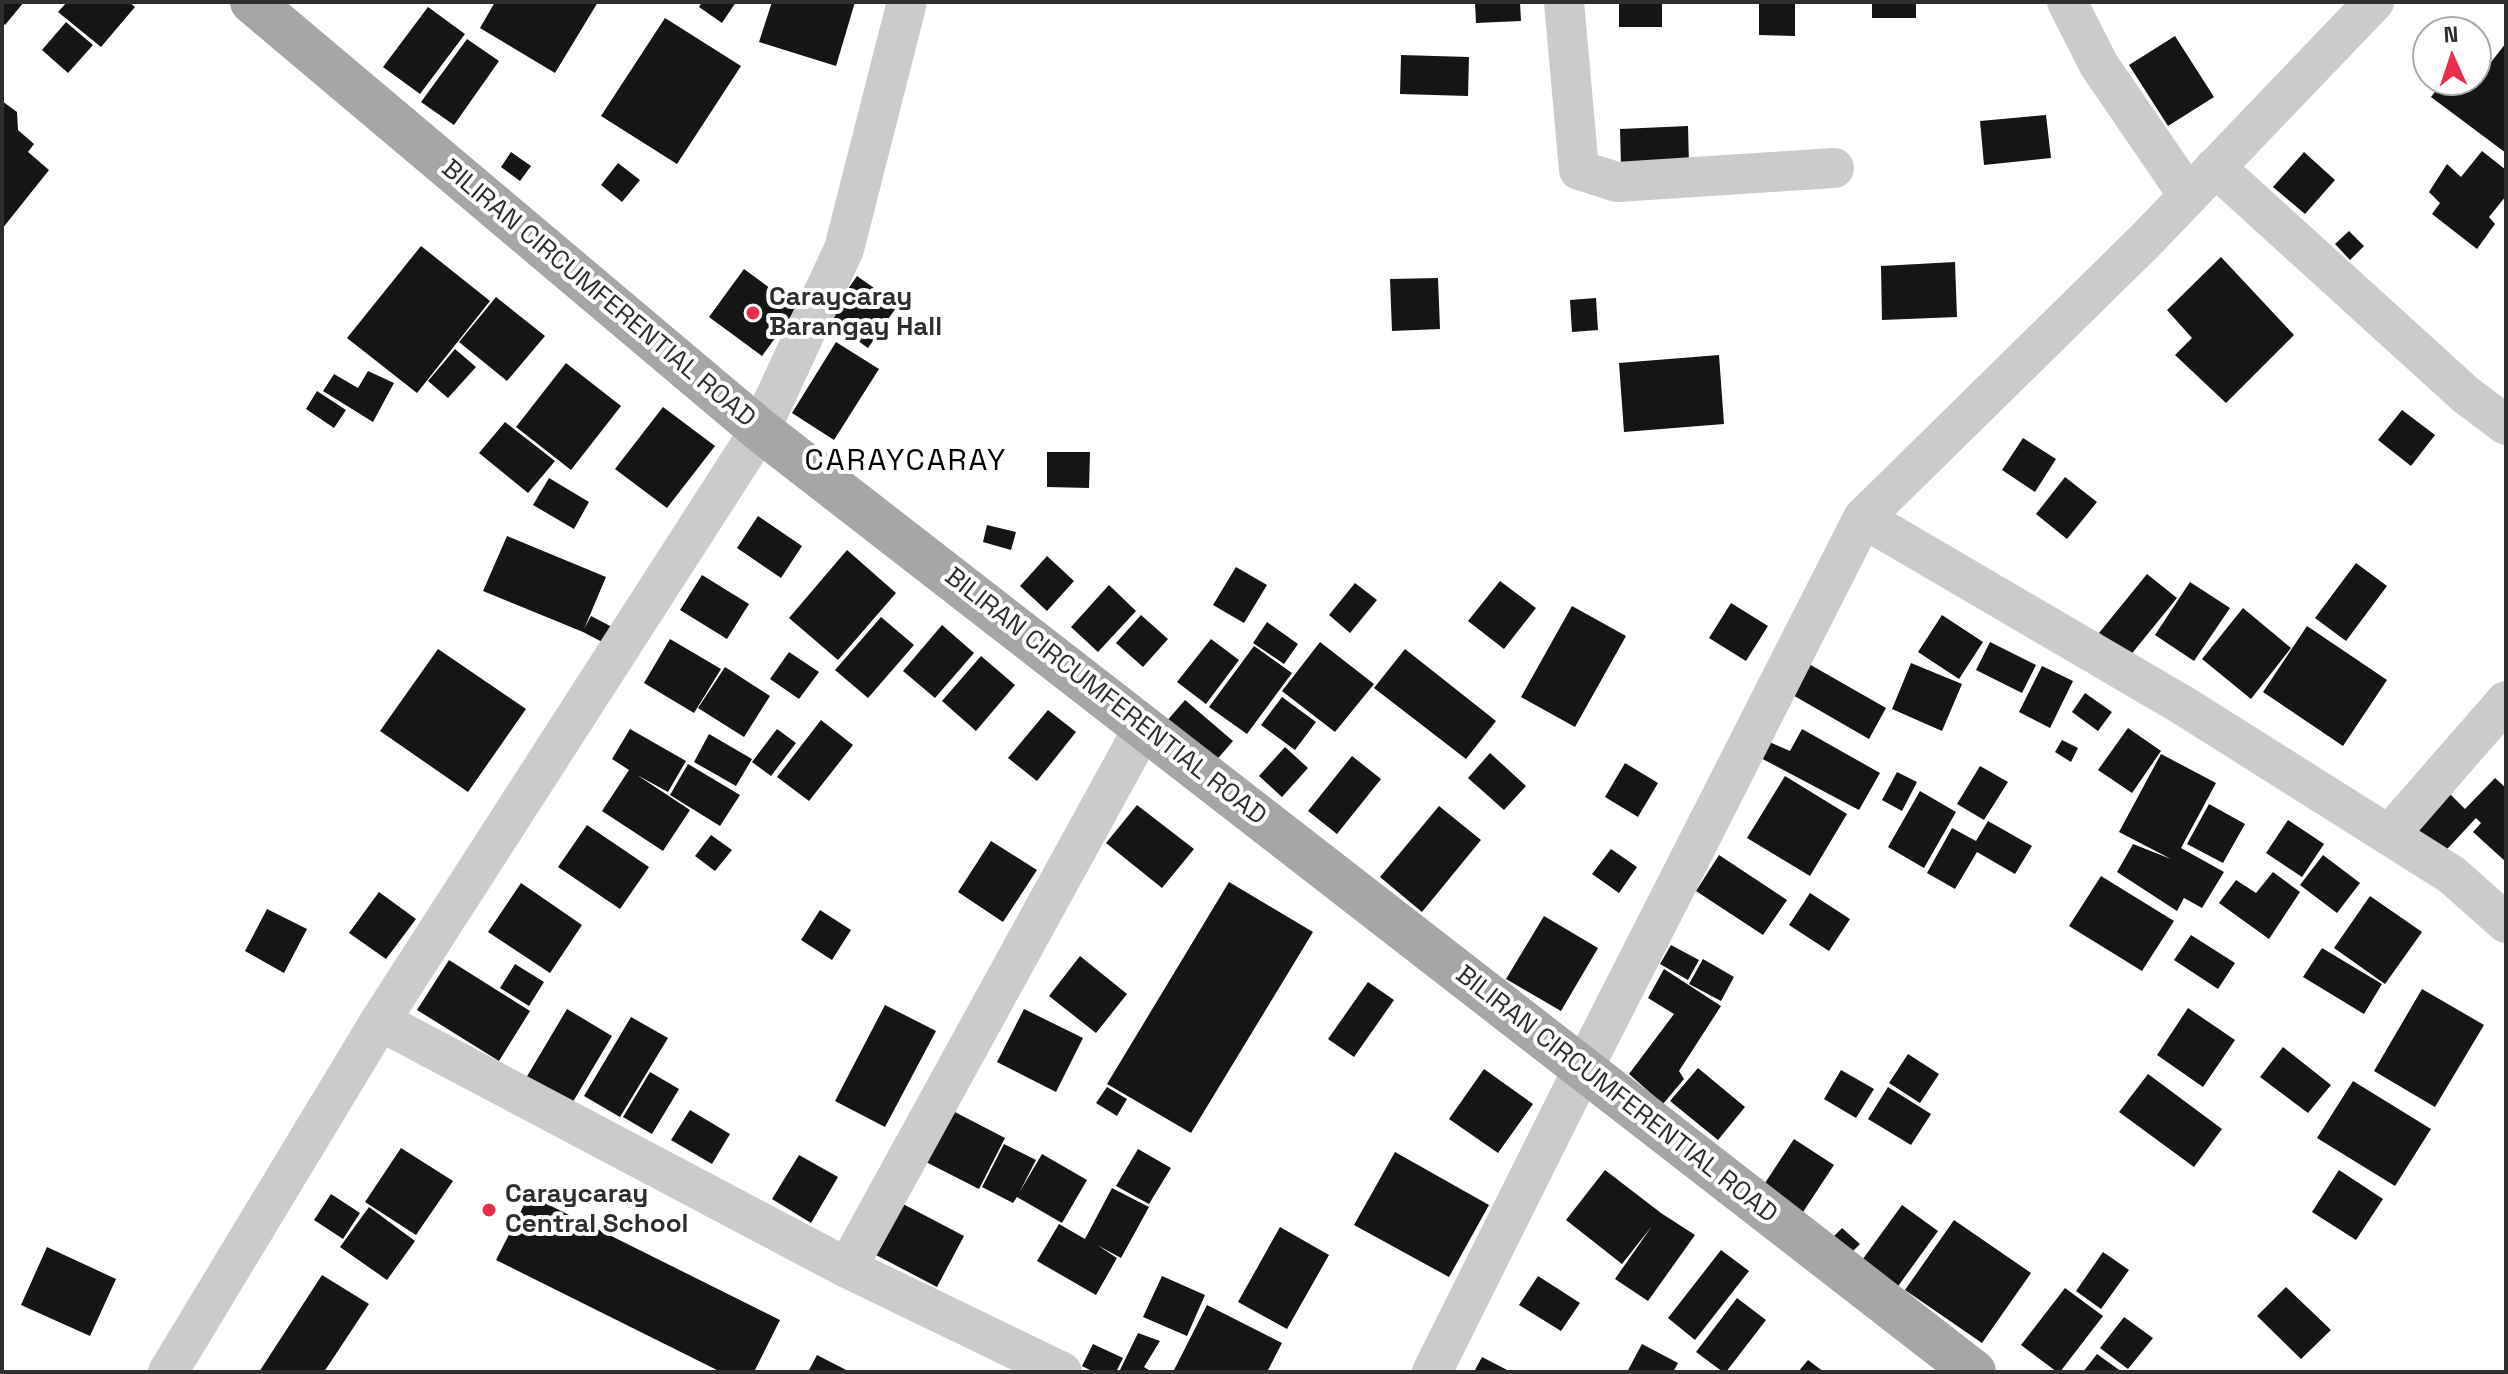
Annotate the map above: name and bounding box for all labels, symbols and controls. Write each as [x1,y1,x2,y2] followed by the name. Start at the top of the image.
[2412,16,2492,96] north arrow
[2443,20,2459,48] text: N
[435,154,761,434] street label: BILIRAN CIRCUMFERENTIAL ROAD
[769,282,942,344] place label: Caraycaray Barangay Hall
[744,304,762,322] marker: Caraycaray Barangay Hall
[805,444,1007,480] district label: CARAYCARAY
[938,562,1272,832] street label: BILIRAN CIRCUMFERENTIAL ROAD
[1449,960,1783,1230] street label: BILIRAN CIRCUMFERENTIAL ROAD
[505,1179,689,1240] place label: Caraycaray Central School
[480,1201,498,1219] marker: Caraycaray Central School

